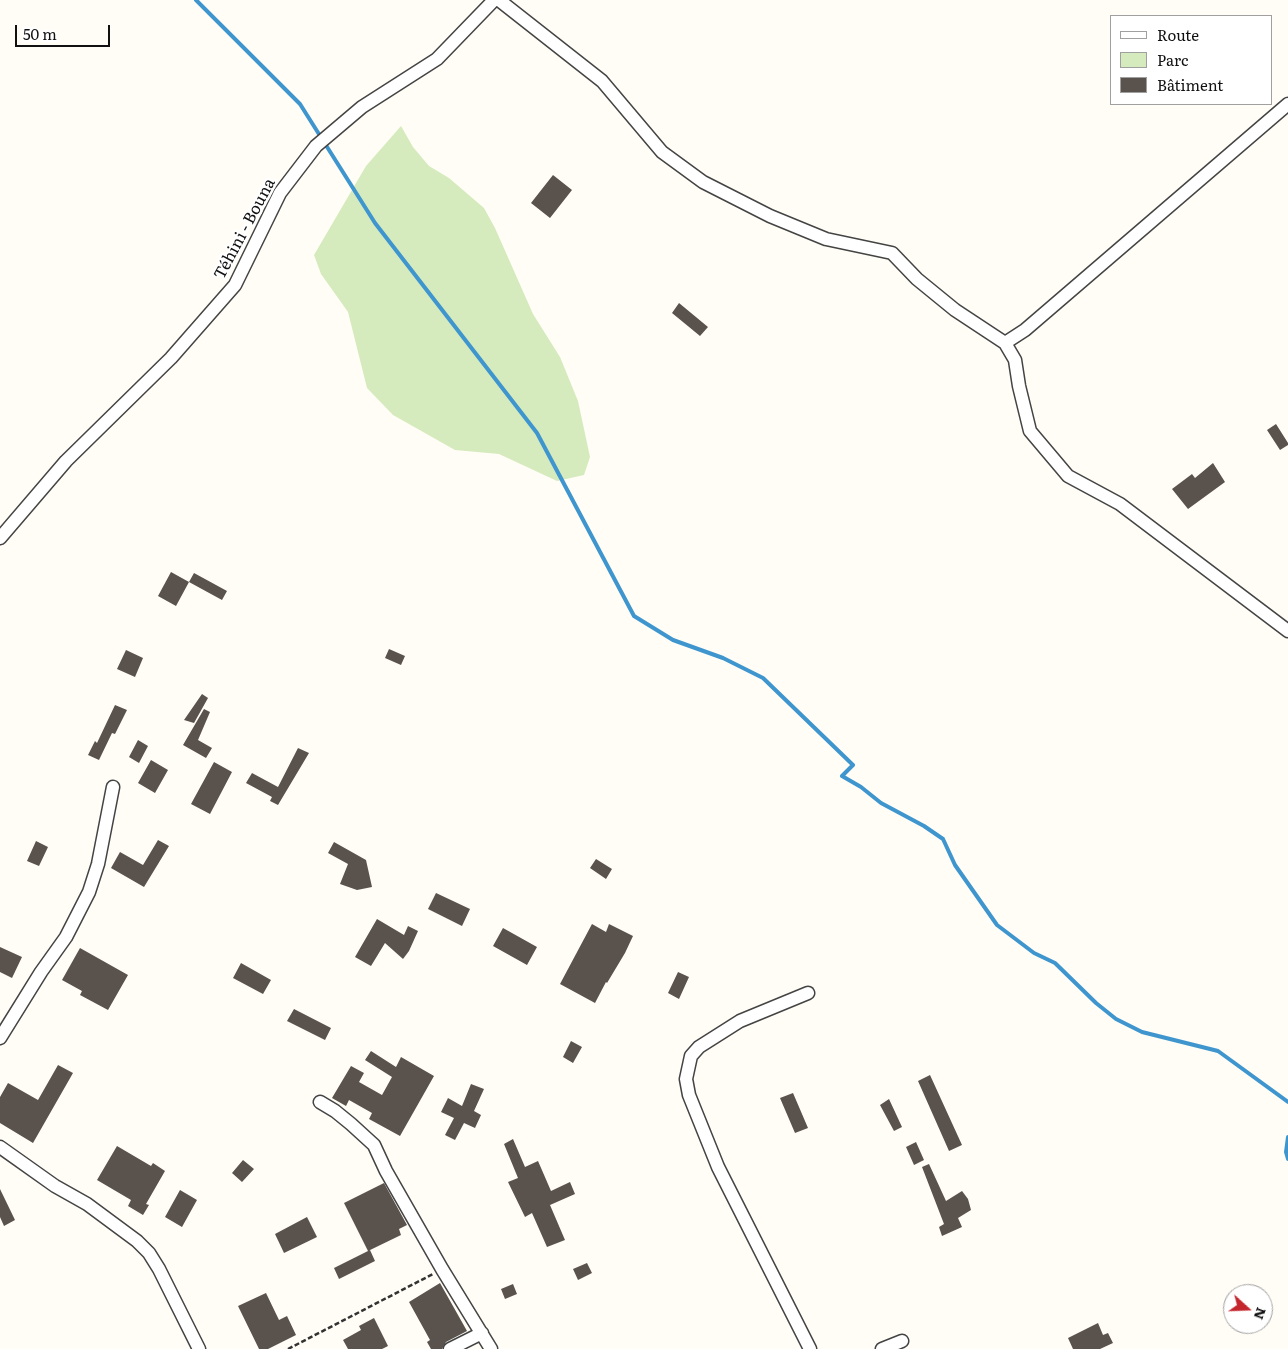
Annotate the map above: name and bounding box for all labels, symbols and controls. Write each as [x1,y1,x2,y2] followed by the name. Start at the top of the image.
[18,15,112,47] scale bar
[1110,15,1273,105] legend
[23,22,57,45] text: 50 m
[1157,23,1199,46] text: Route
[1157,48,1188,71] text: Parc
[1157,73,1223,96] text: Bâtiment
[210,175,280,283] street label: Téhini - Bouna
[1223,1284,1273,1334] north arrow
[1250,1305,1273,1323] text: N

